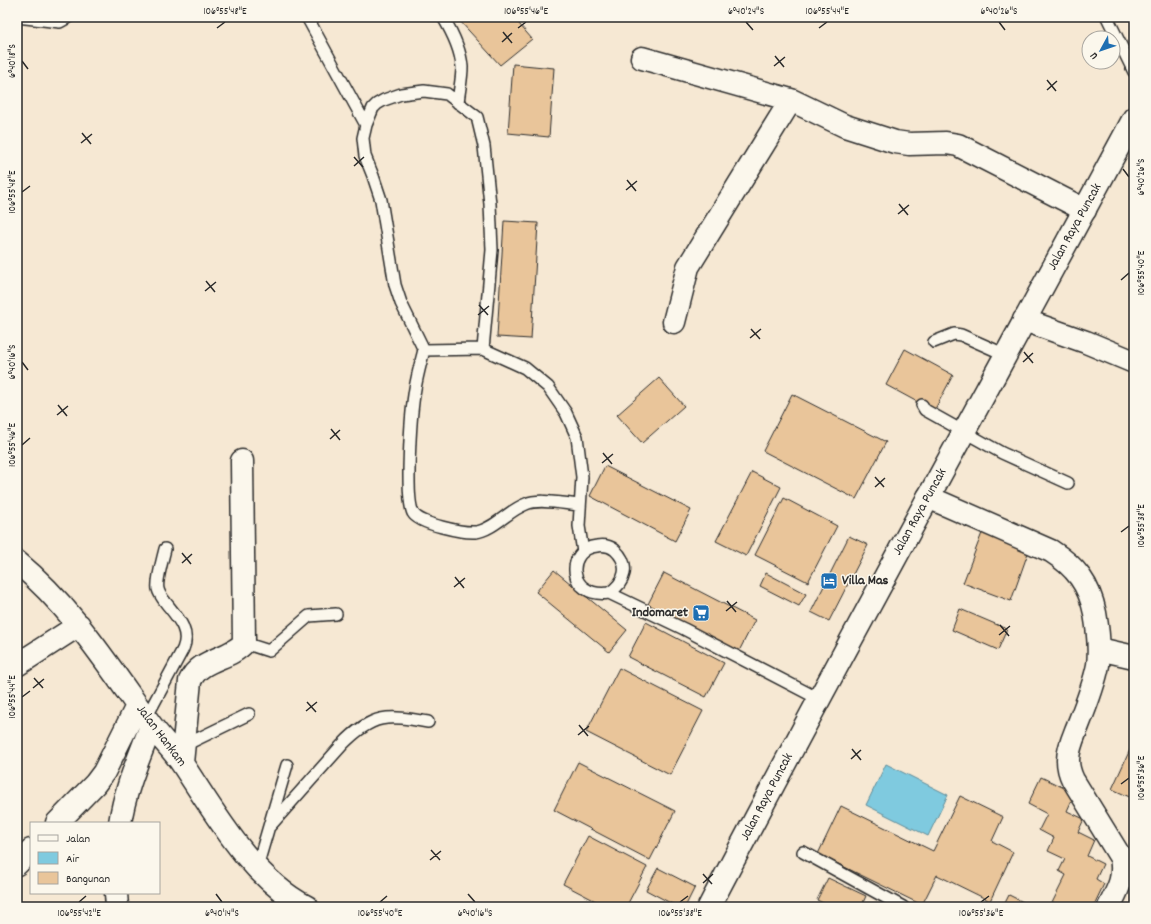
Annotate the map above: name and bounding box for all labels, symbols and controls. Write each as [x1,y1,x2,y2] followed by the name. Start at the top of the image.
[203,5,247,19] text: 106°55'48"E
[504,5,549,19] text: 106°55'46"E
[728,5,764,19] text: 6°40'24"S
[805,5,849,19] text: 106°55'44"E
[981,5,1017,19] text: 6°40'26"S
[1081,30,1121,70] north arrow
[6,44,20,78] text: 6°40'18"S
[1087,48,1103,62] text: U
[1135,159,1149,195] text: 6°40'26"S
[6,170,20,214] text: 106°55'48"E
[1043,180,1107,274] street label: Jalan Raya Puncak
[1135,250,1149,295] text: 106°55'40"E
[6,345,20,379] text: 6°40'16"S
[6,422,20,467] text: 106°55'46"E
[888,465,952,559] street label: Jalan Raya Puncak
[1135,504,1149,548] text: 106°55'38"E
[819,571,839,591] hotel icon: Villa Mas
[842,571,889,591] place label: Villa Mas
[632,603,689,623] place label: Indomaret
[691,603,711,623] supermarket icon: Indomaret
[6,675,20,719] text: 106°55'44"E
[131,701,191,771] street label: Jalan Hankam
[735,749,799,844] street label: Jalan Raya Puncak
[1135,755,1149,800] text: 106°55'36"E
[30,822,160,894] legend
[66,831,90,848] text: Jalan
[66,851,80,868] text: Air
[66,871,110,888] text: Bangunan
[57,907,101,921] text: 106°55'42"E
[205,907,239,921] text: 6°40'14"S
[358,907,403,921] text: 106°55'40"E
[458,907,492,921] text: 6°40'16"S
[658,907,702,921] text: 106°55'38"E
[959,907,1004,921] text: 106°55'36"E

